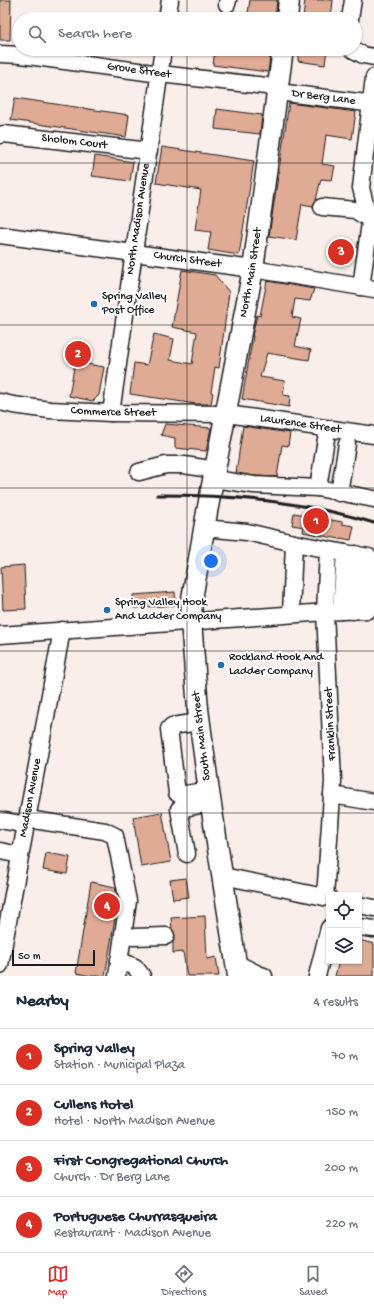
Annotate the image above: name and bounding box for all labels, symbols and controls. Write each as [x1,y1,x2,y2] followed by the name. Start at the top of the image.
[12,12,362,56] search box
[26,23,48,45] icon: search
[58,25,132,43] text: Search here
[106,60,173,82] street label: Grove Street
[290,87,357,109] street label: Dr Berg Lane
[41,131,109,153] street label: Sholom Court
[124,162,154,276] street label: North Madison Avenue
[237,226,266,319] street label: North Main Street
[328,237,354,267] pin: 3
[153,249,223,272] street label: Church Street
[101,290,167,318] place label: Spring Valley Post Office
[89,299,99,309] marker: Spring Valley Post Office
[65,339,91,369] pin: 2
[70,404,157,420] street label: Commerce Street
[259,412,343,437] street label: Lawrence Street
[303,506,329,536] pin: 1
[201,551,221,571] your location
[115,596,222,624] place label: Spring Valley Hook And Ladder Company
[102,605,112,615] marker: Spring Valley Hook And Ladder Company
[229,651,324,679] place label: Rockland Hook And Ladder Company
[216,660,226,670] marker: Rockland Hook And Ladder Company
[322,686,340,762] street label: Franklin Street
[189,690,214,781] street label: South Main Street
[17,756,45,838] street label: Madison Avenue
[94,891,120,921] pin: 4
[326,892,362,964] map controls
[326,892,362,928] button: locate
[326,928,362,964] button: layers
[12,948,95,967] scale bar
[18,951,40,963] text: 50 m
[16,992,69,1012] text: Nearby
[314,995,358,1010] text: 4 results
[54,1040,135,1058] text: Spring Valley
[26,1049,32,1064] text: 1
[332,1049,358,1064] text: 70 m
[54,1058,185,1073] text: Station · Municipal Plaza
[54,1096,133,1114] text: Cullens Hotel
[26,1105,32,1120] text: 2
[326,1105,358,1120] text: 150 m
[54,1114,215,1129] text: Hotel · North Madison Avenue
[54,1152,228,1170] text: First Congregational Church
[26,1161,32,1176] text: 3
[325,1161,358,1176] text: 200 m
[54,1170,170,1185] text: Church · Dr Berg Lane
[54,1208,217,1226] text: Portuguese Churrasqueira
[26,1217,32,1232] text: 4
[326,1217,358,1232] text: 220 m
[54,1226,211,1241] text: Restaurant · Madison Avenue
[47,1263,69,1299] tab: Map
[162,1263,206,1299] tab: Directions
[299,1263,327,1299] tab: Saved

